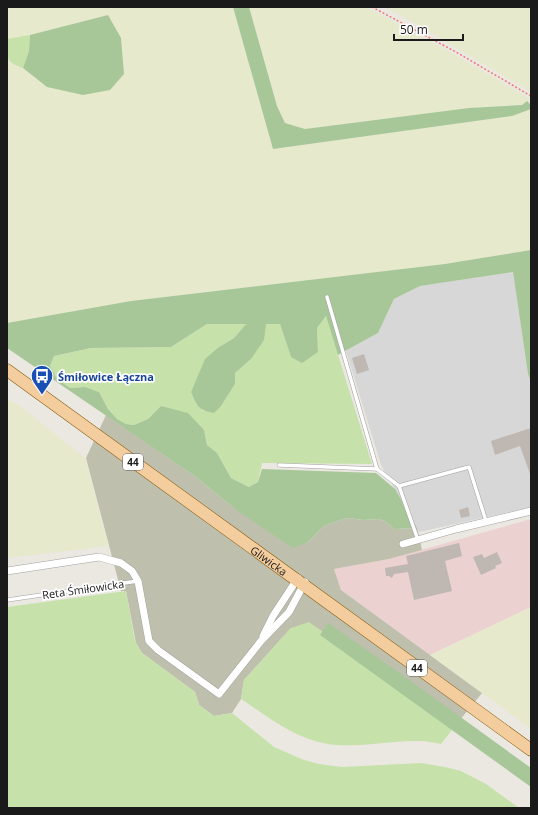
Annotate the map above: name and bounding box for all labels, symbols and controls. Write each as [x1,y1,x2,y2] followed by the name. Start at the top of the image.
[394,16,463,42] scale bar
[400,21,428,38] text: 50 m
[29,363,55,396] bus stop icon: Śmiłowice Łączna
[58,369,154,384] place label: Śmiłowice Łączna
[123,454,143,470] road number: 44
[248,542,291,579] street label: Gliwicka
[41,576,125,602] street label: Reta Śmiłowicka
[407,660,427,676] road number: 44

